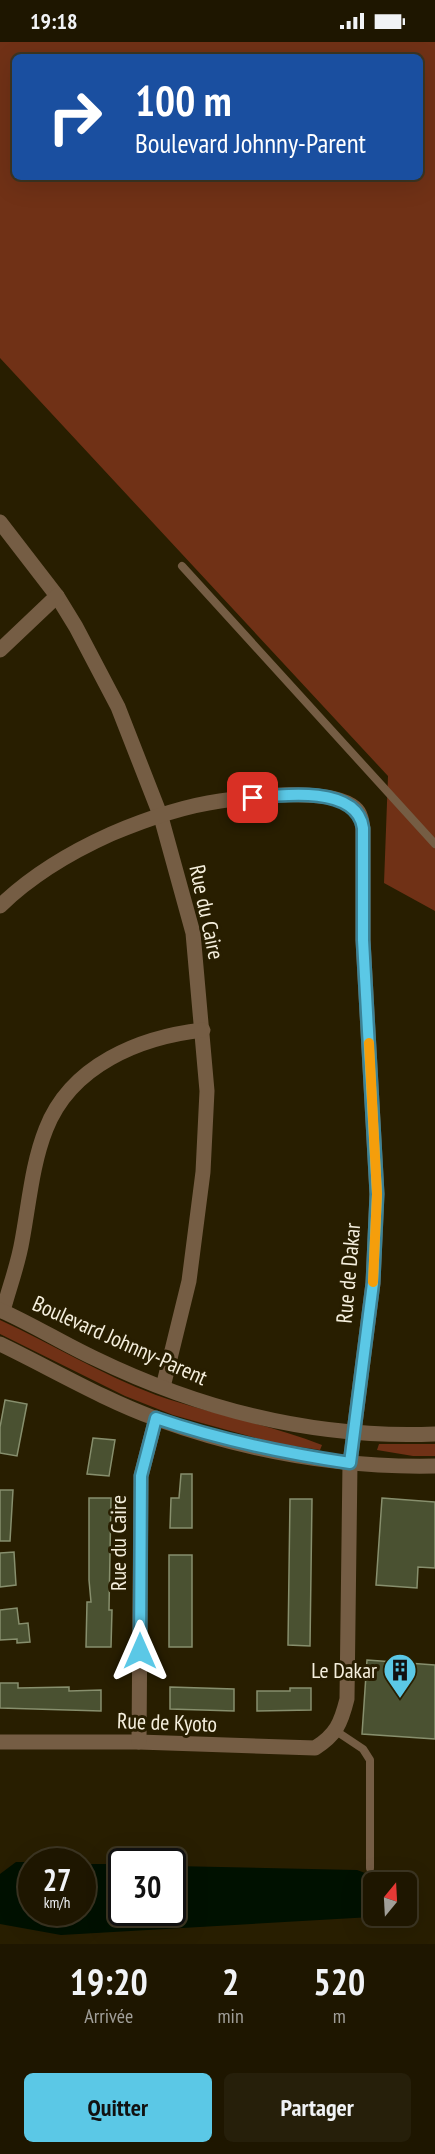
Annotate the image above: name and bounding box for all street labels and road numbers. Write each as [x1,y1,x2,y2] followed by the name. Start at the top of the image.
[183,862,231,962] street label: Rue du Caire
[330,1222,366,1324] street label: Rue de Dakar
[28,1289,212,1391] street label: Boulevard Johnny-Parent
[104,1495,132,1591] street label: Rue du Caire
[116,1706,218,1738] street label: Rue de Kyoto

